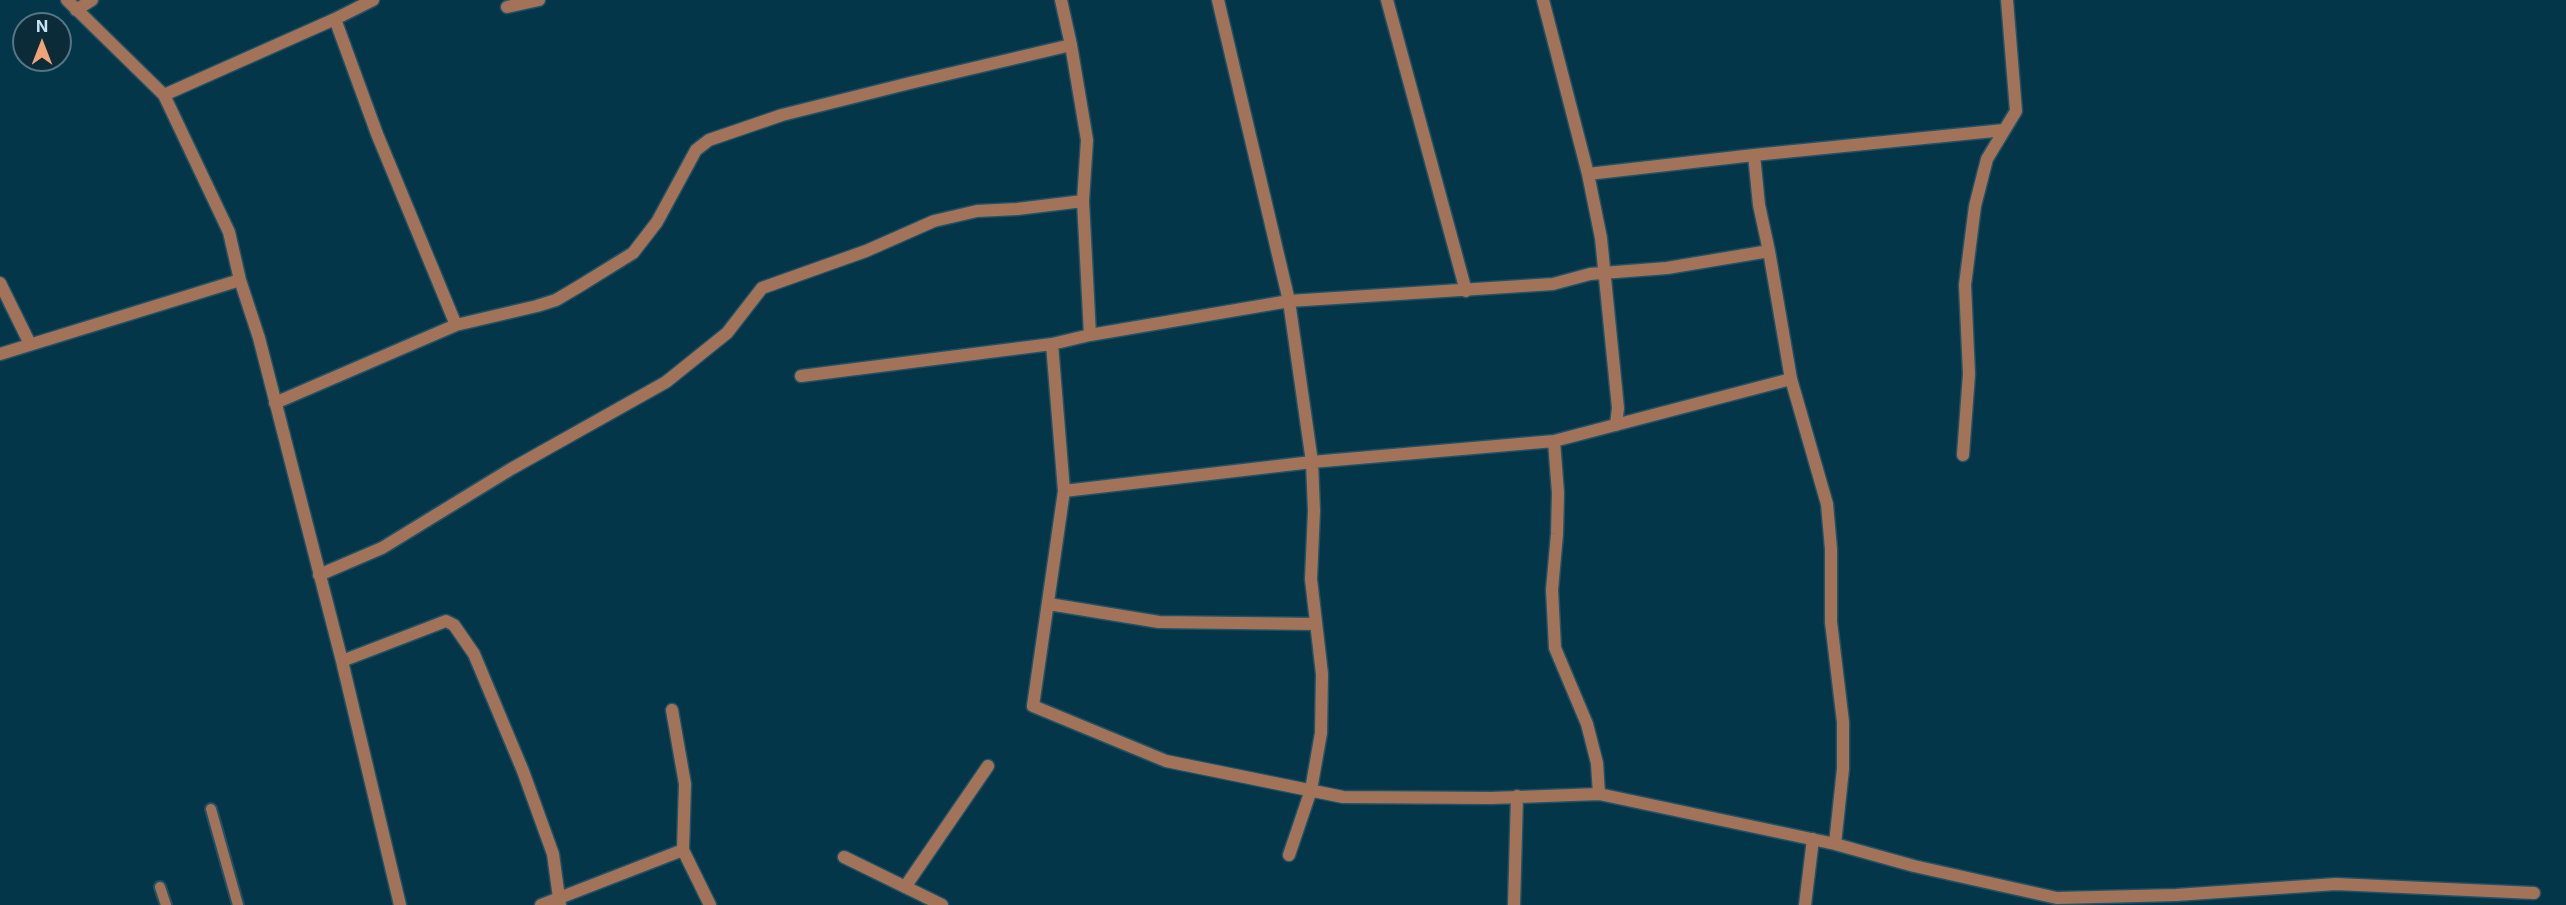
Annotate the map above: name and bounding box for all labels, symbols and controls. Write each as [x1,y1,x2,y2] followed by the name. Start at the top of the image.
[12,12,72,72] north arrow
[36,16,48,36] text: N

